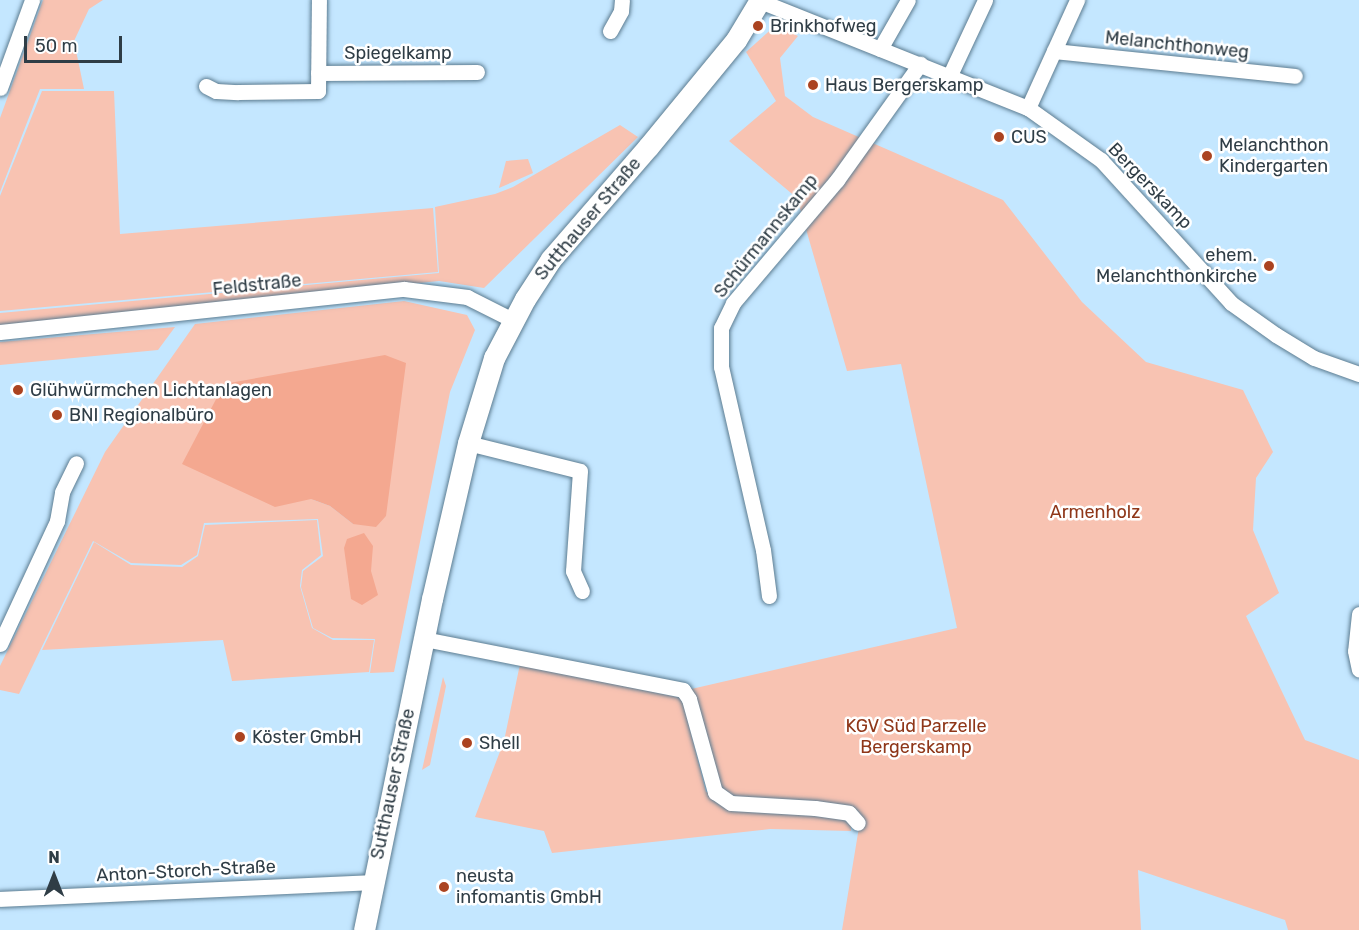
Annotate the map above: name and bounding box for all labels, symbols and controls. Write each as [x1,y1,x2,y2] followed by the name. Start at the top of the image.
[770,15,877,37] place label: Brinkhofweg
[751,19,765,33] marker: Brinkhofweg
[27,24,124,62] scale bar
[1104,27,1250,63] street label: Melanchthonweg
[35,35,78,57] text: 50 m
[344,42,452,64] street label: Spiegelkamp
[825,74,984,96] place label: Haus Bergerskamp
[806,78,820,92] marker: Haus Bergerskamp
[1011,126,1047,148] place label: CUS
[992,130,1006,144] marker: CUS
[1219,135,1329,178] place label: Melanchthon Kindergarten
[1104,138,1196,234] street label: Bergerskamp
[1200,149,1214,163] marker: Melanchthon Kindergarten
[530,153,646,285] street label: Sutthauser Straße
[710,170,822,302] street label: Schürmannskamp
[1096,245,1257,288] place label: ehem. Melanchthonkirche
[1262,259,1276,273] marker: ehem. Melanchthonkirche
[212,270,302,300] street label: Feldstraße
[30,379,272,401] place label: Glühwürmchen Lichtanlagen
[11,383,25,397] marker: Glühwürmchen Lichtanlagen
[69,404,214,426] place label: BNI Regionalbüro
[50,408,64,422] marker: BNI Regionalbüro
[1050,501,1140,523] park label: Armenholz
[366,706,420,862] street label: Sutthauser Straße
[845,716,987,758] park label: KGV Süd Parzelle Bergerskamp
[252,726,362,748] place label: Köster GmbH
[233,730,247,744] marker: Köster GmbH
[479,732,520,754] place label: Shell
[460,736,474,750] marker: Shell
[24,846,84,906] north arrow
[48,848,60,867] text: N
[96,856,276,886] street label: Anton-Storch-Straße
[456,866,602,908] place label: neusta infomantis GmbH
[437,880,451,894] marker: neusta infomantis GmbH

